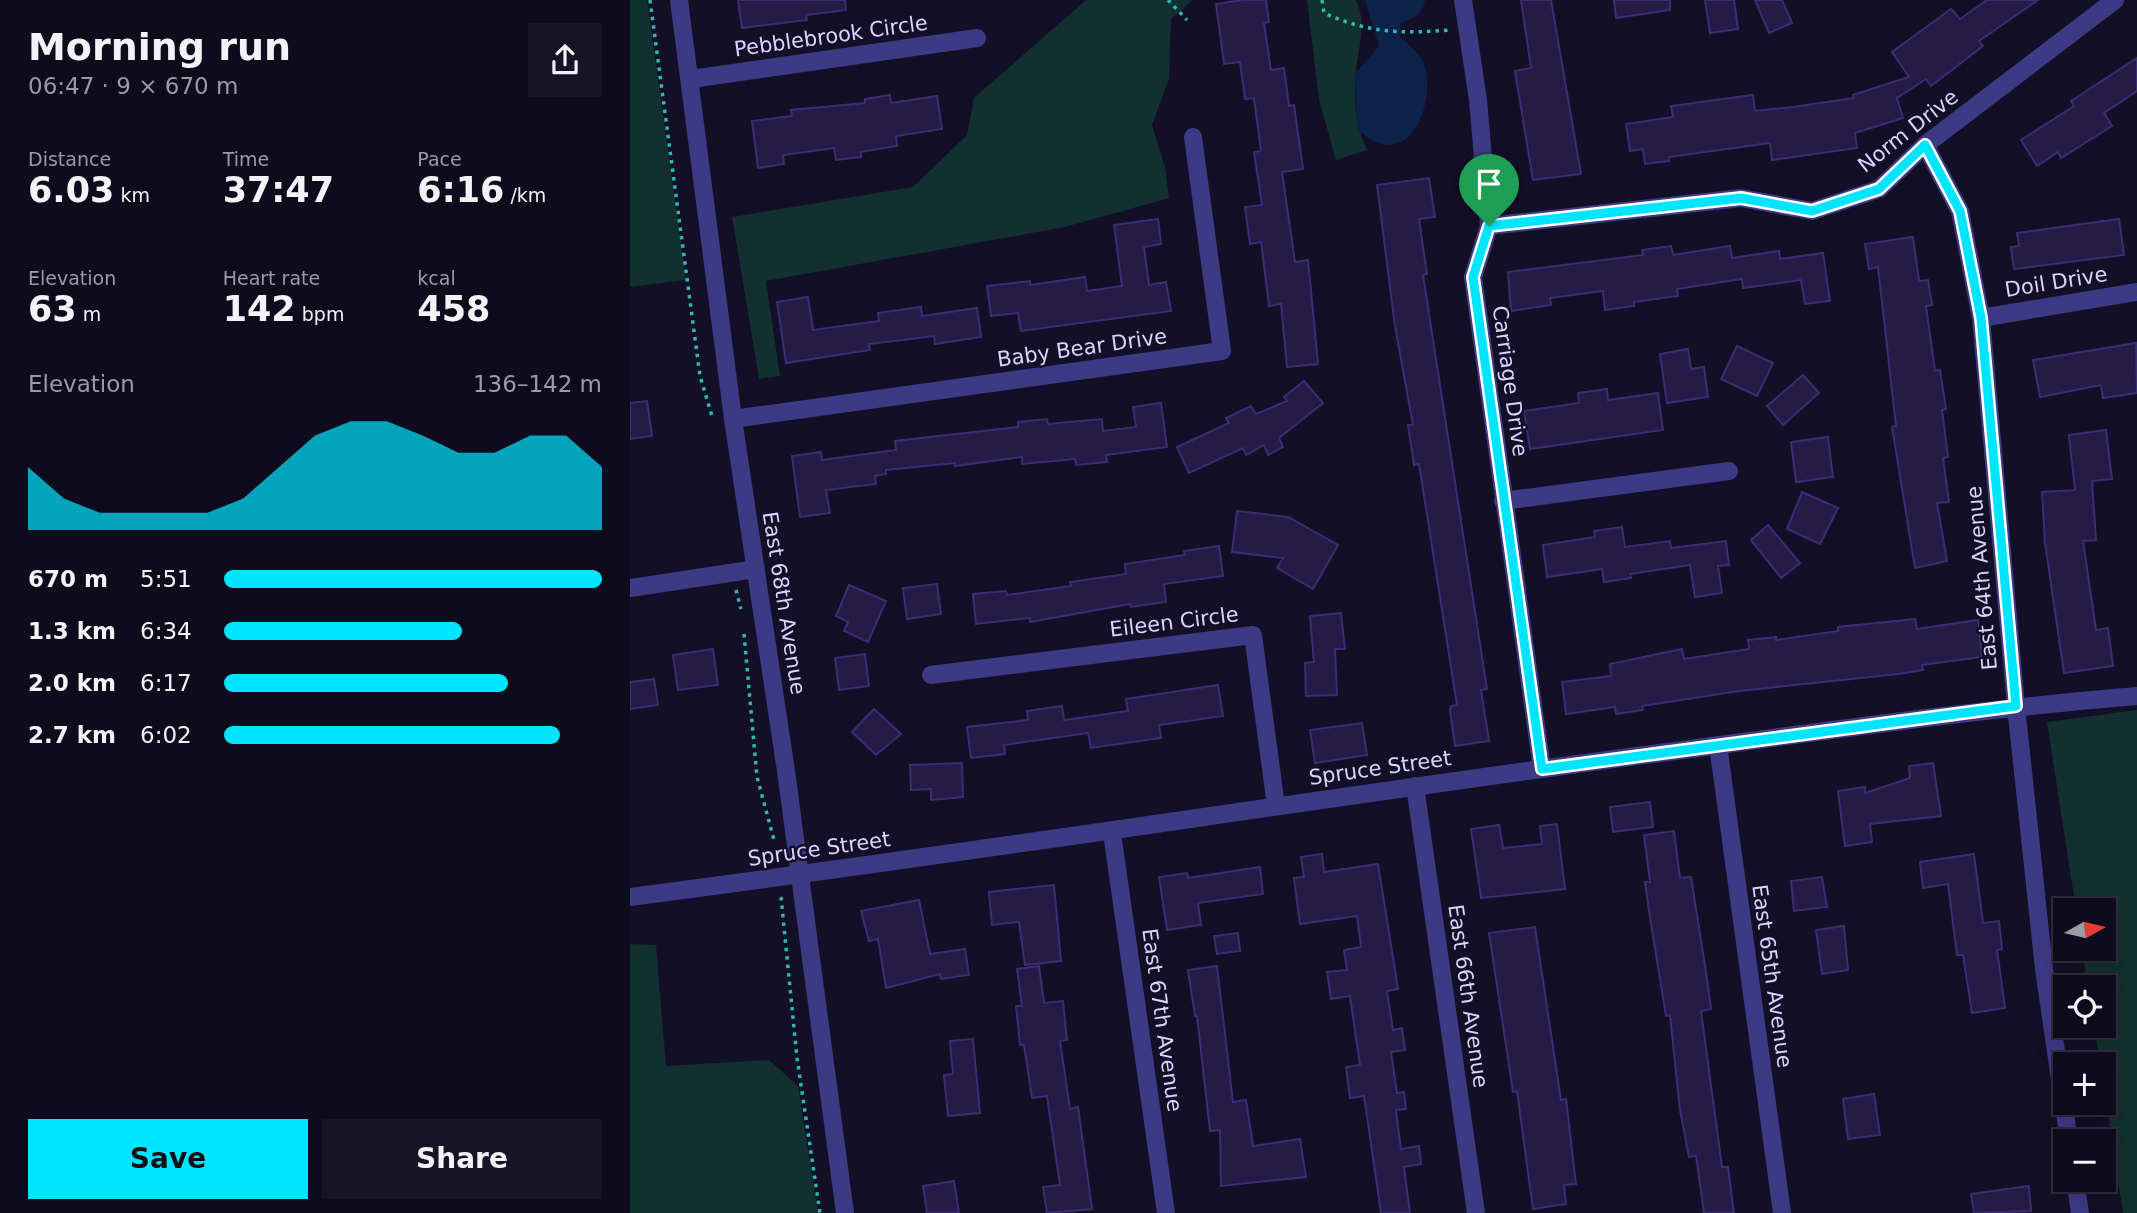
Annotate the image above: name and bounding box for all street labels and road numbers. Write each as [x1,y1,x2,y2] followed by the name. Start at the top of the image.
[733,11,929,61] street label: Pebblebrook Circle
[1853,85,1963,177] street label: Norm Drive
[2003,262,2109,302] street label: Doil Drive
[1488,304,1532,458] street label: Carriage Drive
[996,324,1168,372] street label: Baby Bear Drive
[1962,485,2002,671] street label: East 64th Avenue
[758,510,810,696] street label: East 68th Avenue
[1108,602,1240,642] street label: Eileen Circle
[1307,746,1453,790] street label: Spruce Street
[746,827,892,871] street label: Spruce Street
[1747,883,1797,1069] street label: East 65th Avenue
[1443,903,1493,1089] street label: East 66th Avenue
[1137,927,1187,1113] street label: East 67th Avenue

